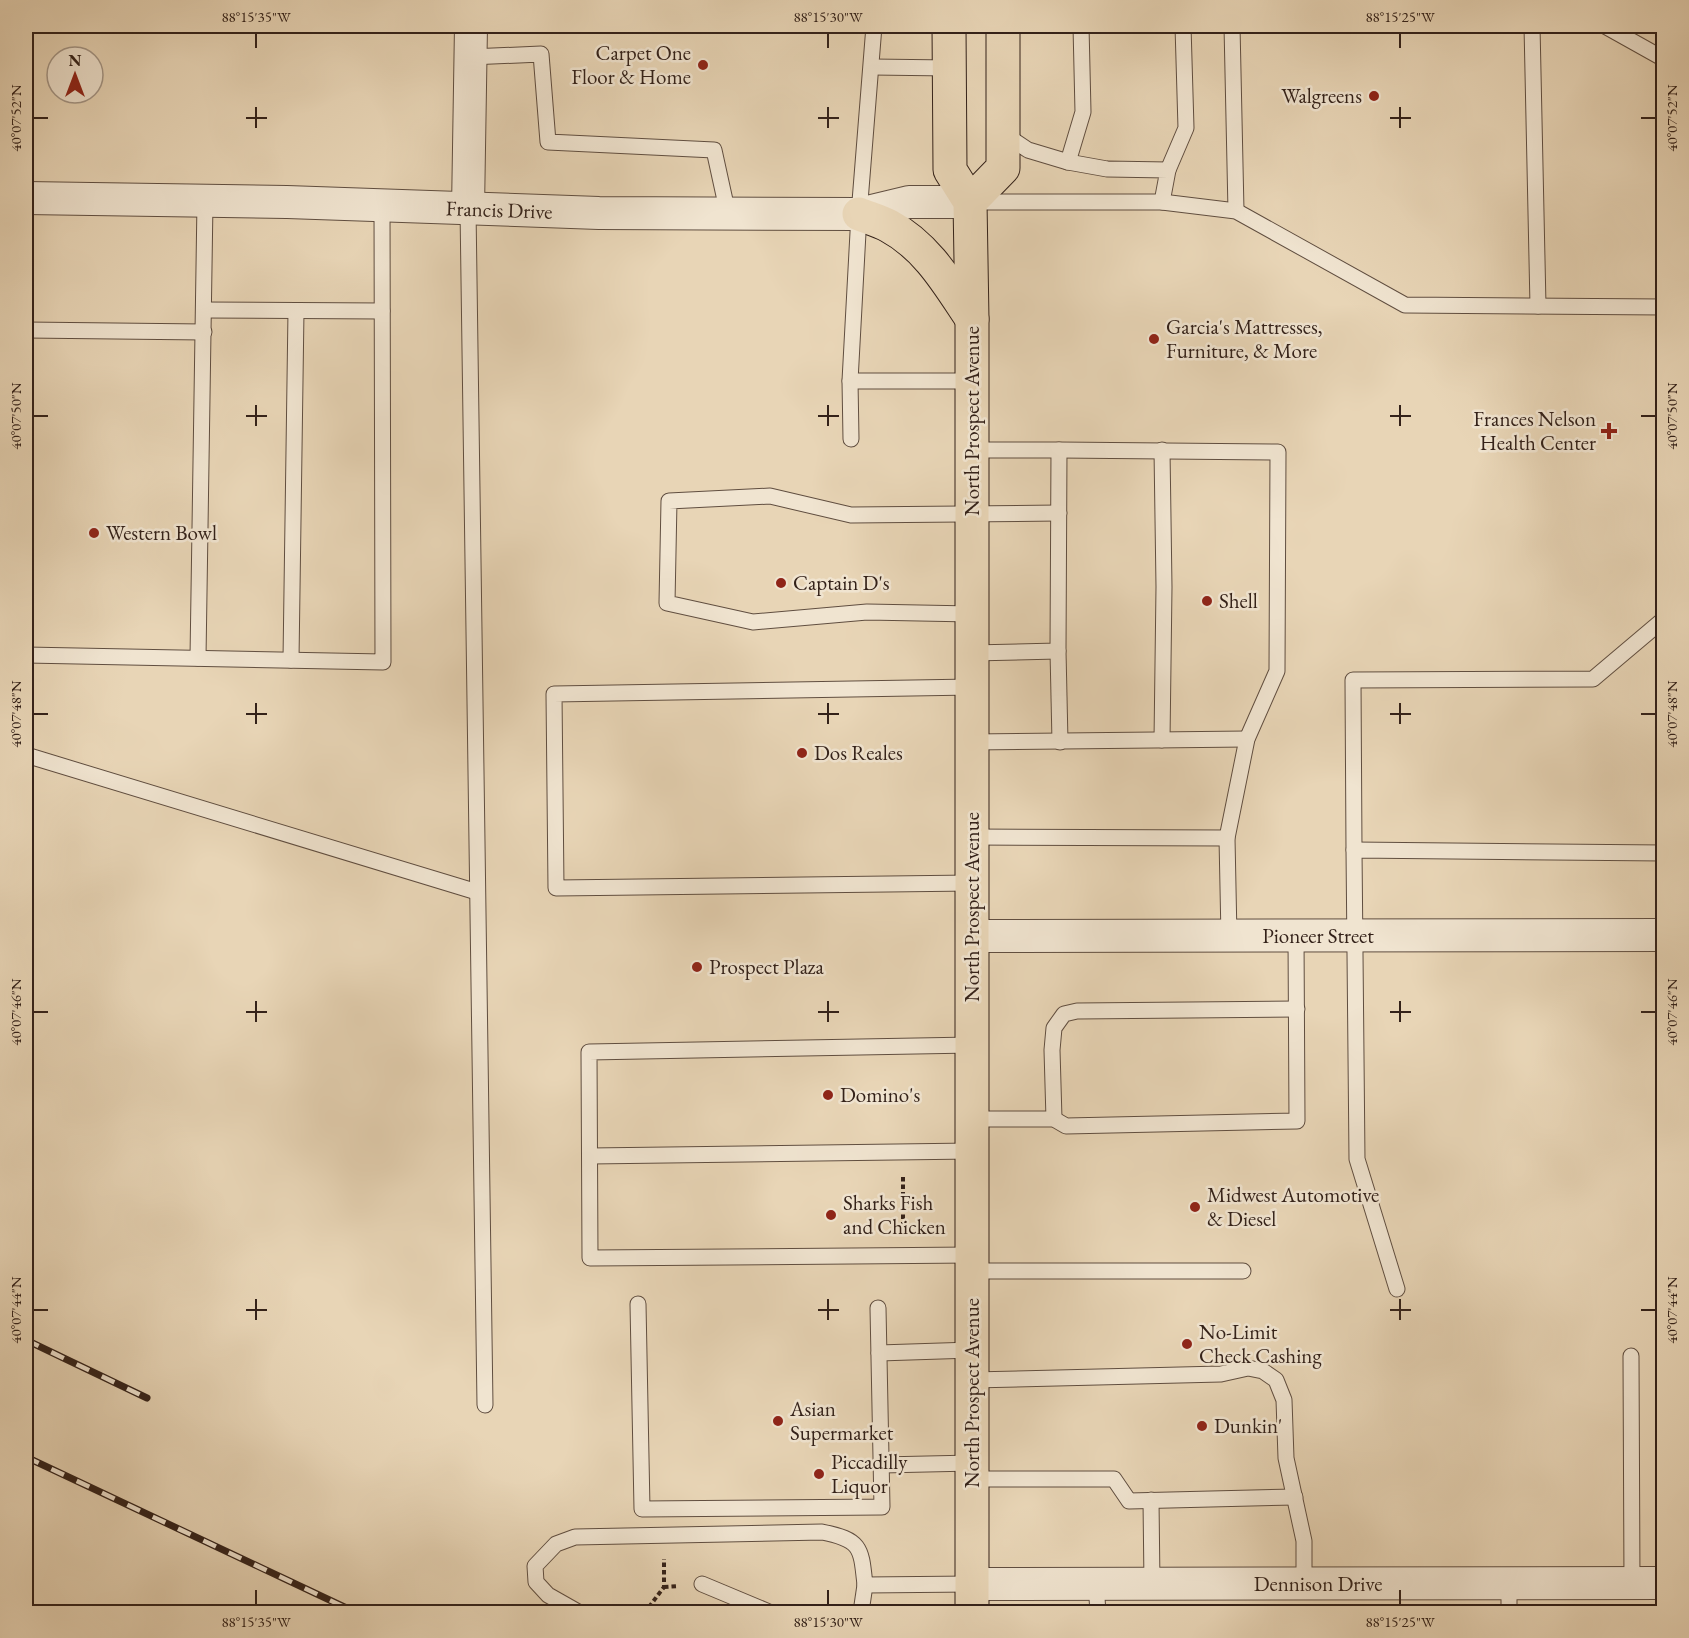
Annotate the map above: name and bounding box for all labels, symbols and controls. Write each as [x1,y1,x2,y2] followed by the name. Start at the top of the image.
[221,7,291,26] text: 88°15'35"W
[793,7,863,26] text: 88°15'30"W
[1365,7,1435,26] text: 88°15'25"W
[571,39,691,90] place label: Carpet One Floor & Home
[45,45,105,105] north arrow
[69,50,82,71] text: N
[696,58,710,72] marker: Carpet One Floor & Home
[1281,82,1362,109] place label: Walgreens
[6,84,25,152] text: 40°07'52"N
[1662,84,1681,152] text: 40°07'52"N
[1367,89,1381,103] marker: Walgreens
[445,194,553,225] street label: Francis Drive
[1166,313,1323,364] place label: Garcia's Mattresses, Furniture, & More
[958,326,985,516] street label: North Prospect Avenue
[1147,332,1161,346] marker: Garcia's Mattresses, Furniture, & More
[6,382,25,450] text: 40°07'50"N
[1662,382,1681,450] text: 40°07'50"N
[1473,405,1596,456] place label: Frances Nelson Health Center
[1600,422,1618,440] marker: Frances Nelson Health Center
[106,519,217,546] place label: Western Bowl
[87,526,101,540] marker: Western Bowl
[793,569,890,596] place label: Captain D's
[774,576,788,590] marker: Captain D's
[1219,587,1258,614] place label: Shell
[1200,594,1214,608] marker: Shell
[6,680,25,748] text: 40°07'48"N
[1662,680,1681,748] text: 40°07'48"N
[814,739,903,766] place label: Dos Reales
[795,746,809,760] marker: Dos Reales
[958,812,985,1002] street label: North Prospect Avenue
[1262,922,1374,949] street label: Pioneer Street
[709,953,825,980] place label: Prospect Plaza
[690,960,704,974] marker: Prospect Plaza
[6,978,25,1046] text: 40°07'46"N
[1662,978,1681,1046] text: 40°07'46"N
[840,1081,920,1108] place label: Domino's
[821,1088,835,1102] marker: Domino's
[1207,1181,1379,1232] place label: Midwest Automotive & Diesel
[843,1189,946,1240] place label: Sharks Fish and Chicken
[1188,1200,1202,1214] marker: Midwest Automotive & Diesel
[824,1208,838,1222] marker: Sharks Fish and Chicken
[6,1276,25,1344] text: 40°07'44"N
[1662,1276,1681,1344] text: 40°07'44"N
[958,1298,985,1488] street label: North Prospect Avenue
[1199,1318,1322,1369] place label: No-Limit Check Cashing
[1180,1337,1194,1351] marker: No-Limit Check Cashing
[789,1395,894,1446] place label: Asian Supermarket
[1214,1412,1282,1439] place label: Dunkin'
[771,1414,785,1428] marker: Asian Supermarket
[1195,1419,1209,1433] marker: Dunkin'
[831,1448,908,1499] place label: Piccadilly Liquor
[812,1467,826,1481] marker: Piccadilly Liquor
[1254,1570,1382,1597] street label: Dennison Drive
[221,1612,291,1631] text: 88°15'35"W
[793,1612,863,1631] text: 88°15'30"W
[1365,1612,1435,1631] text: 88°15'25"W

